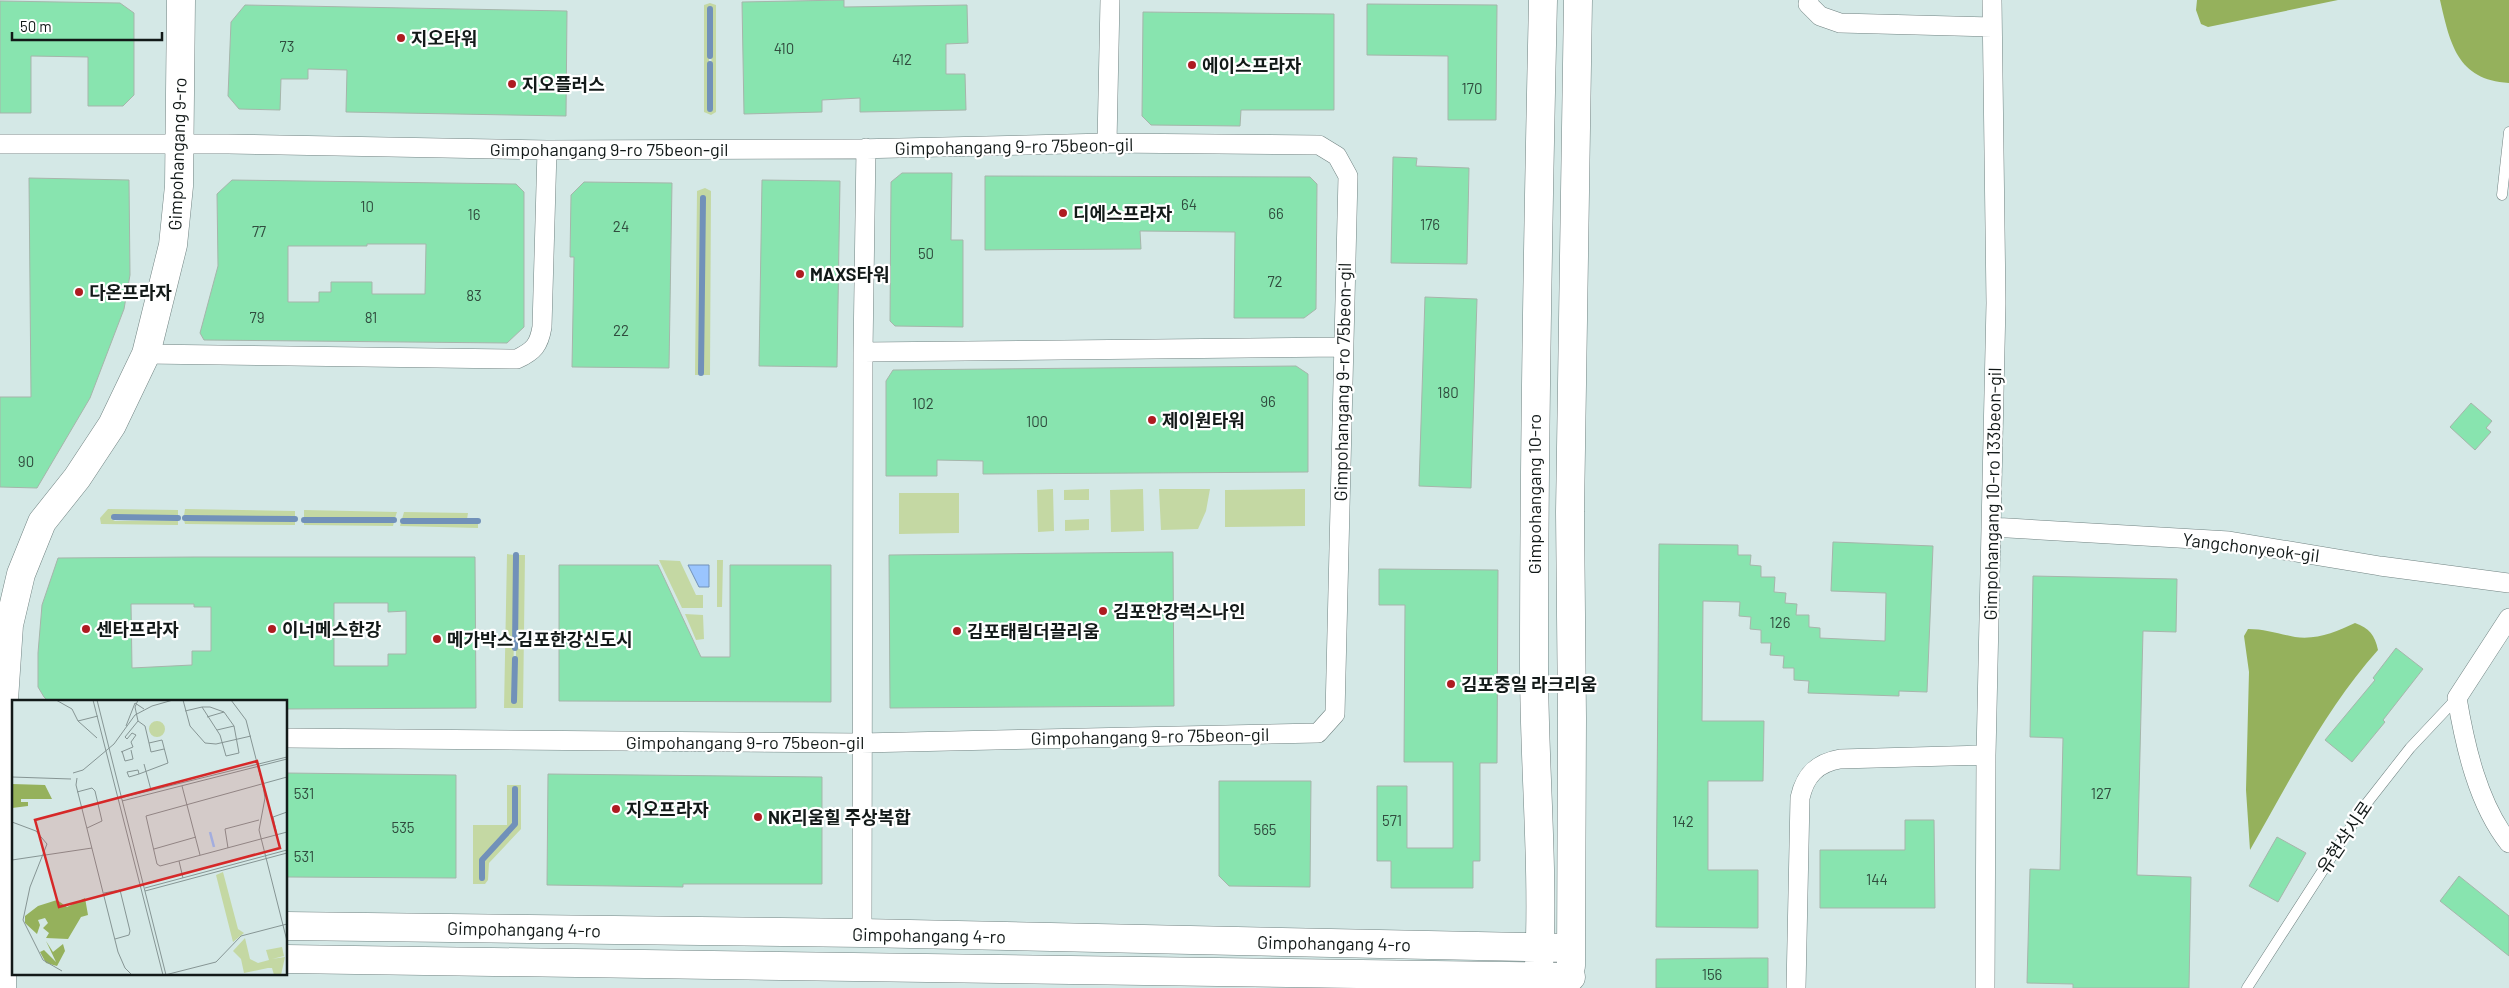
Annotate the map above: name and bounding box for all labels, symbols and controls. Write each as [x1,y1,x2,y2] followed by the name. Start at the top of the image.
[12,10,162,42] scale bar
[20,17,52,35] text: 50 m
[411,27,477,49] place label: 지오타워
[395,32,407,44] marker: 지오타워
[280,37,294,55] house number: 73
[774,39,794,57] house number: 410
[892,50,912,68] house number: 412
[1202,54,1302,76] place label: 에이스프라자
[1186,59,1198,71] marker: 에이스프라자
[522,73,605,95] place label: 지오플러스
[163,77,191,231] street label: Gimpohangang 9-ro
[506,78,518,90] marker: 지오플러스
[1462,79,1482,97] house number: 170
[894,133,1134,159] street label: Gimpohangang 9-ro 75beon-gil
[490,138,728,160] street label: Gimpohangang 9-ro 75beon-gil
[1181,195,1197,213] house number: 64
[360,197,374,215] house number: 10
[1073,202,1173,224] place label: 디에스프라자
[1268,204,1284,222] house number: 66
[468,205,480,223] house number: 16
[1057,207,1069,219] marker: 디에스프라자
[1420,215,1440,233] house number: 176
[613,217,629,235] house number: 24
[252,222,266,240] house number: 77
[918,244,934,262] house number: 50
[1329,262,1355,502] street label: Gimpohangang 9-ro 75beon-gil
[810,263,890,285] place label: MAXS타워
[794,268,806,280] marker: MAXS타워
[1267,272,1283,290] house number: 72
[89,281,172,303] place label: 다온프라자
[73,286,85,298] marker: 다온프라자
[466,286,482,304] house number: 83
[250,308,264,326] house number: 79
[365,308,377,326] house number: 81
[613,321,629,339] house number: 22
[1979,367,2005,621] street label: Gimpohangang 10-ro 133beon-gil
[1437,383,1459,401] house number: 180
[1260,392,1276,410] house number: 96
[912,394,934,412] house number: 102
[1162,409,1245,431] place label: 제이원타워
[1026,412,1048,430] house number: 100
[1146,414,1158,426] marker: 제이원타워
[1523,414,1545,574] street label: Gimpohangang 10-ro
[18,452,34,470] house number: 90
[2181,528,2321,566] street label: Yangchonyeok-gil
[1113,600,1245,622] place label: 김포안강럭스나인
[1097,605,1109,617] marker: 김포안강럭스나인
[1769,613,1791,631] house number: 126
[96,618,179,640] place label: 센타프라자
[282,618,382,640] place label: 이너메스한강
[967,620,1099,642] place label: 김포태림더끌리움
[80,623,92,635] marker: 센타프라자
[266,623,278,635] marker: 이너메스한강
[951,625,963,637] marker: 김포태림더끌리움
[447,628,633,650] place label: 메가박스 김포한강신도시
[431,633,443,645] marker: 메가박스 김포한강신도시
[1461,673,1597,695] place label: 김포중일 라크리움
[1445,678,1457,690] marker: 김포중일 라크리움
[12,700,288,976] inset map
[1030,723,1270,749] street label: Gimpohangang 9-ro 75beon-gil
[626,731,864,753] street label: Gimpohangang 9-ro 75beon-gil
[294,784,314,802] house number: 531
[2091,784,2111,802] house number: 127
[2312,797,2376,877] street label: 유현삭시로
[626,798,709,820] place label: 지오프라자
[610,803,622,815] marker: 지오프라자
[768,806,911,828] place label: NK리움힐 주상복합
[752,811,764,823] marker: NK리움힐 주상복합
[1382,811,1402,829] house number: 571
[1672,812,1694,830] house number: 142
[391,818,415,836] house number: 535
[1253,820,1277,838] house number: 565
[294,847,314,865] house number: 531
[1866,870,1888,888] house number: 144
[447,917,601,941] street label: Gimpohangang 4-ro
[852,923,1006,947] street label: Gimpohangang 4-ro
[1257,931,1411,955] street label: Gimpohangang 4-ro
[1702,965,1722,983] house number: 156

